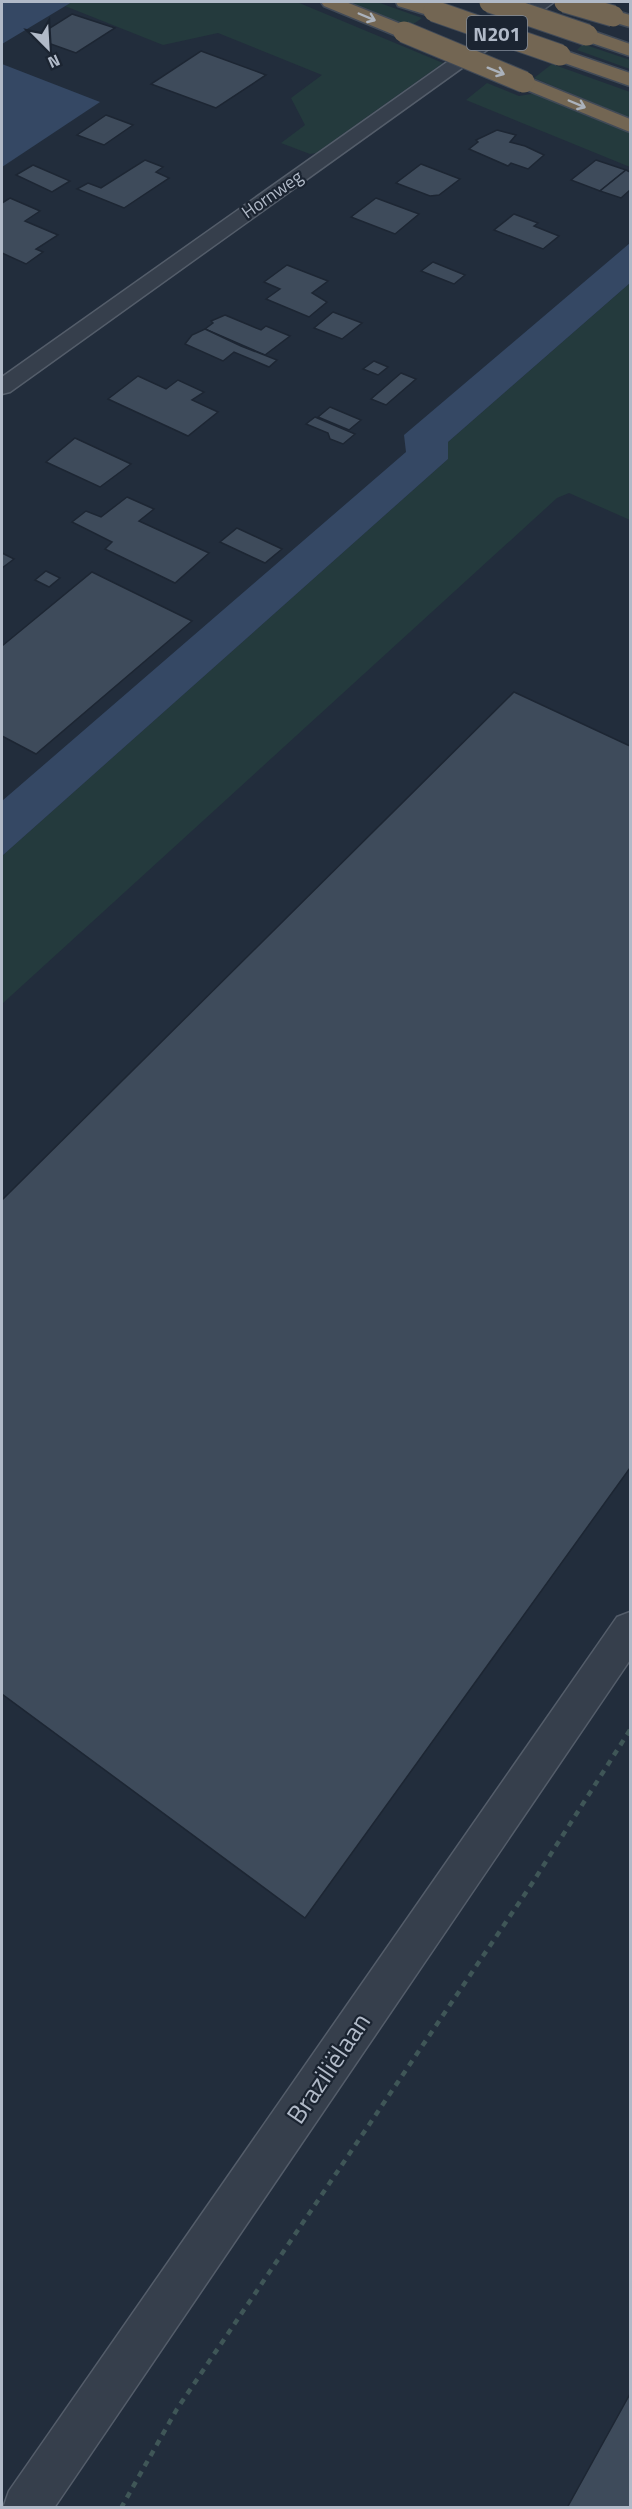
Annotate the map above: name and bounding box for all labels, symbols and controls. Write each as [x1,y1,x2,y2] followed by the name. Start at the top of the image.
[358,12,376,23] one-way arrow
[467,16,527,50] road number: N201
[18,18,78,78] north arrow
[44,48,64,75] text: N
[487,66,505,77] one-way arrow
[567,99,586,110] one-way arrow
[236,163,308,225] street label: Hornweg
[276,2005,380,2131] street label: Braziliëlaan

